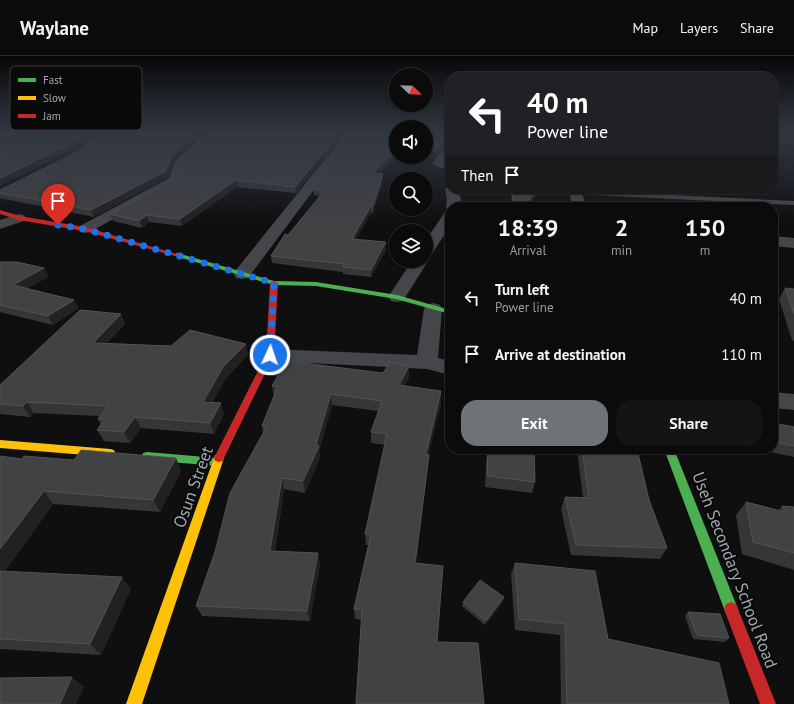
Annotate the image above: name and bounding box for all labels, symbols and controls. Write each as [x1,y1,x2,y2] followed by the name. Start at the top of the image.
[20,16,89,40] text: Waylane
[632,19,658,37] text: Map
[680,19,718,37] text: Layers
[740,19,774,37] text: Share
[10,66,142,130] legend
[389,68,433,112] north arrow
[389,68,433,268] map controls
[43,73,63,87] text: Fast
[527,84,588,121] text: 40 m
[461,88,513,140] icon: left
[43,91,66,105] text: Slow
[42,109,61,123] text: Jam
[389,120,433,164] button: sound
[527,120,608,143] text: Power line
[501,164,523,186] icon: arrive
[461,166,493,185] text: Then
[389,172,433,216] button: search
[41,184,75,225] pin
[47,190,69,212] icon: arrive
[498,212,558,243] text: 18:39
[615,212,628,243] text: 2
[685,212,725,243] text: 150
[389,224,433,268] button: layers
[510,242,546,259] text: Arrival
[611,242,632,259] text: min
[700,242,710,259] text: m
[495,280,549,299] text: Turn left
[461,287,483,309] icon: left
[729,289,762,308] text: 40 m
[495,299,554,316] text: Power line
[249,334,291,376] position arrow
[461,343,483,365] icon: arrive
[495,345,626,364] text: Arrive at destination
[721,345,762,364] text: 110 m
[461,400,608,446] button: Exit
[616,400,762,446] button: Share
[168,443,218,531] street label: Osun Street
[687,469,783,671] street label: Useh Secondary School Road

